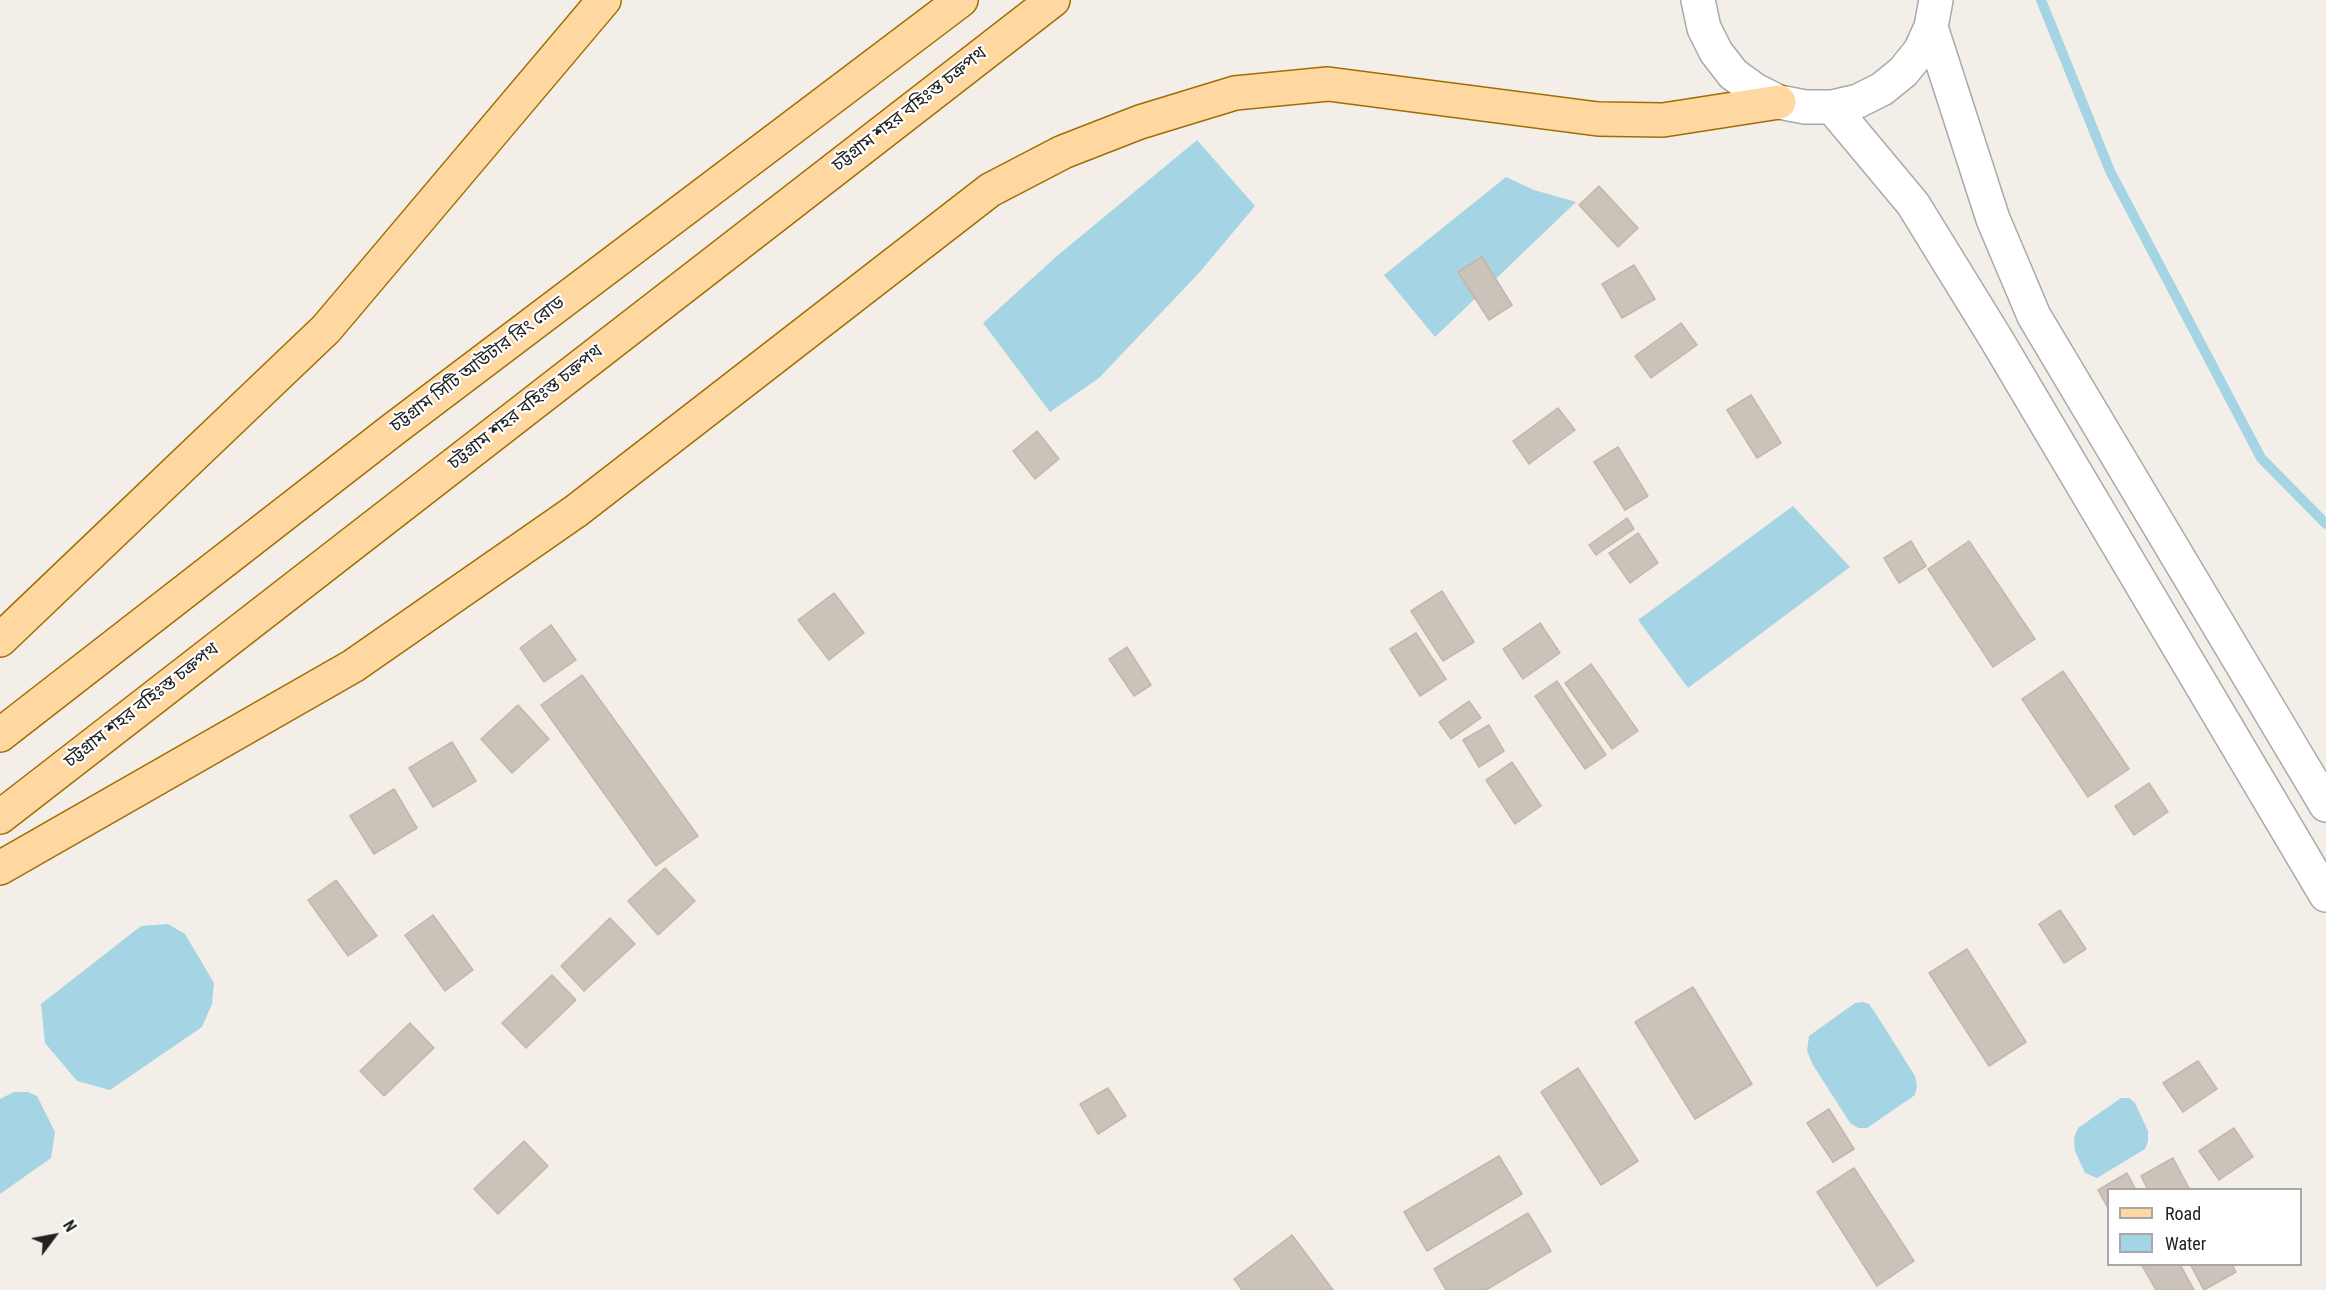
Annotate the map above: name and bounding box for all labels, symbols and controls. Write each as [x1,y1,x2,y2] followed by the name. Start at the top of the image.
[829,43,991,177] street label: চট্টগ্রাম শহর বহিঃস্ত চক্রপথ
[387,292,569,438] street label: চট্টগ্রাম সিটি আউটার রিং রোড
[445,341,607,475] street label: চট্টগ্রাম শহর বহিঃস্ত চক্রপথ
[61,639,223,773] street label: চট্টগ্রাম শহর বহিঃস্ত চক্রপথ
[2107,1188,2302,1266] legend
[2165,1203,2201,1224] text: Road
[24,1206,84,1266] north arrow
[59,1217,80,1235] text: N
[2165,1233,2206,1254] text: Water

